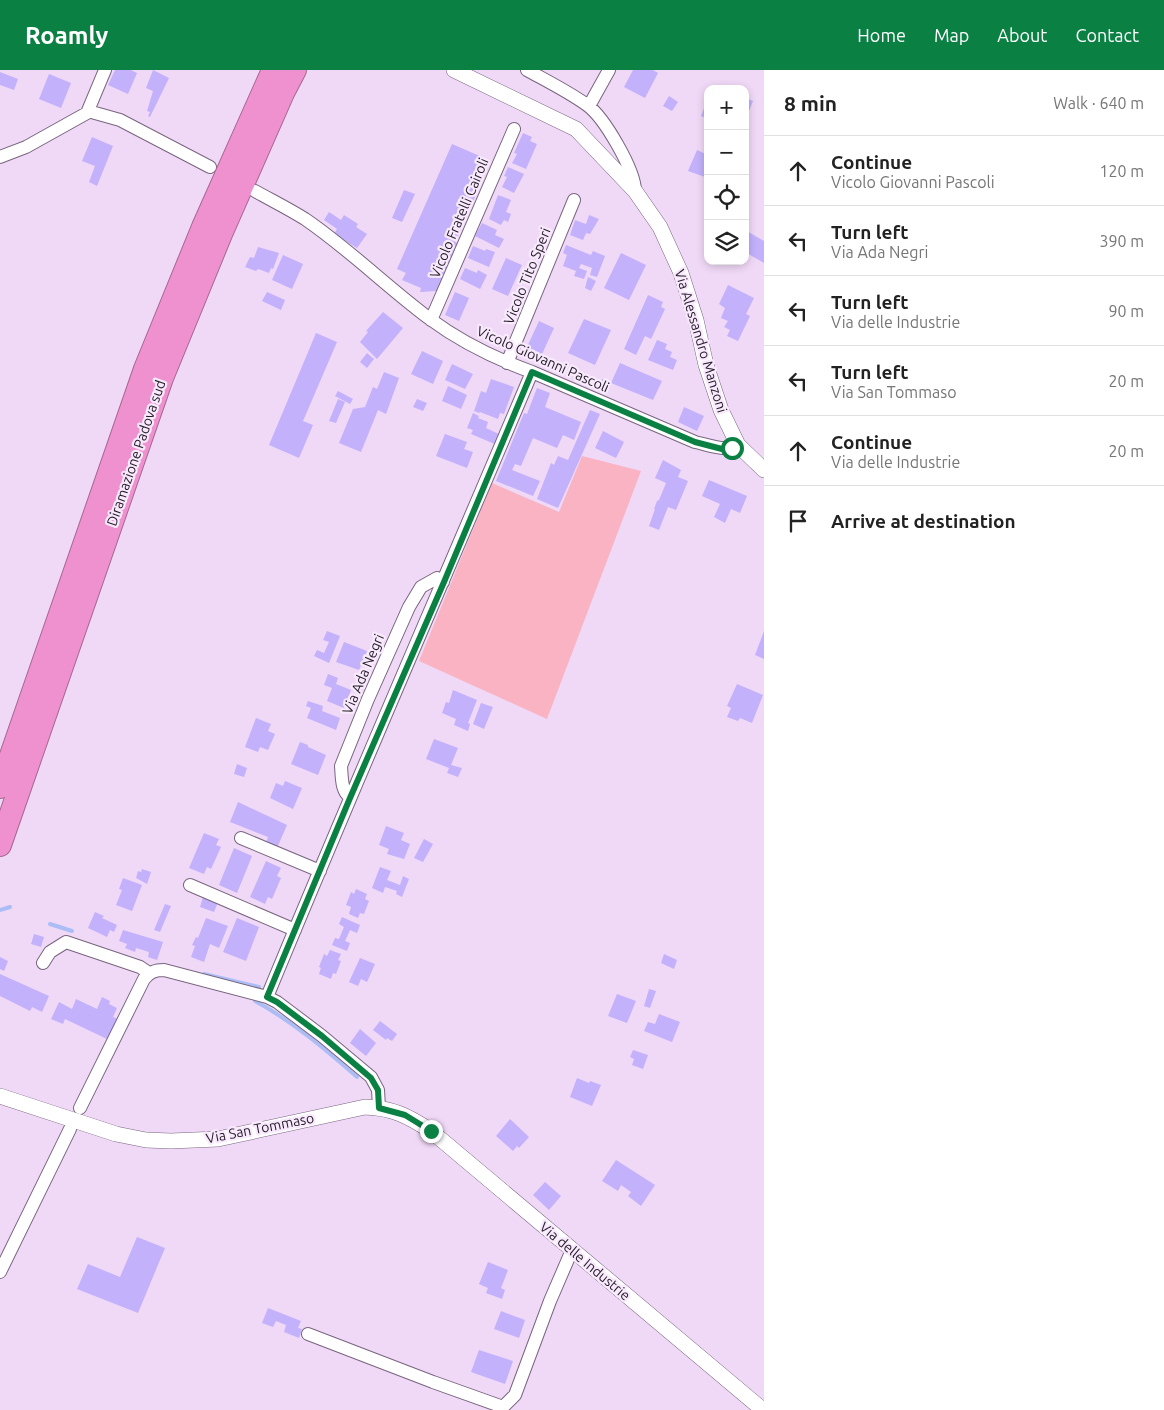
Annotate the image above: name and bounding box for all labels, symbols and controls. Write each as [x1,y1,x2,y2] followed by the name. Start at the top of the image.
[25,22,108,49] text: Roamly
[857,25,906,45] text: Home
[934,25,969,45] text: Map
[997,25,1047,45] text: About
[1075,25,1139,45] text: Contact
[704,85,749,265] map controls
[704,85,749,130] button: +
[784,91,837,115] text: 8 min
[1053,94,1144,112] text: Walk · 640 m
[704,130,749,175] button: −
[831,151,912,173] text: Continue
[426,156,492,280] street label: Vicolo Fratelli Cairoli
[784,157,812,185] icon: ahead
[1099,162,1144,180] text: 120 m
[831,173,995,191] text: Vicolo Giovanni Pascoli
[704,175,749,220] button: locate
[704,220,749,265] button: layers
[831,221,909,243] text: Turn left
[500,225,554,327] street label: Vicolo Tito Speri
[784,227,812,255] icon: left
[1099,232,1144,250] text: 390 m
[831,243,929,261] text: Via Ada Negri
[672,267,730,415] street label: Via Alessandro Manzoni
[831,291,909,313] text: Turn left
[784,297,812,325] icon: left
[1108,302,1144,320] text: 90 m
[831,313,960,331] text: Via delle Industrie
[474,323,612,395] street label: Vicolo Giovanni Pascoli
[831,361,909,383] text: Turn left
[784,367,812,395] icon: left
[1108,372,1144,390] text: 20 m
[103,378,169,528] street label: Diramazione Padova sud
[831,383,957,401] text: Via San Tommaso
[831,431,912,453] text: Continue
[721,437,744,460] route start
[784,437,812,465] icon: ahead
[1108,442,1144,460] text: 20 m
[831,453,960,471] text: Via delle Industrie
[784,507,812,535] icon: arrive
[831,510,1016,532] text: Arrive at destination
[339,632,387,716] street label: Via Ada Negri
[205,1110,315,1146] street label: Via San Tommaso
[420,1120,443,1143] route end
[537,1219,633,1303] street label: Via delle Industrie

